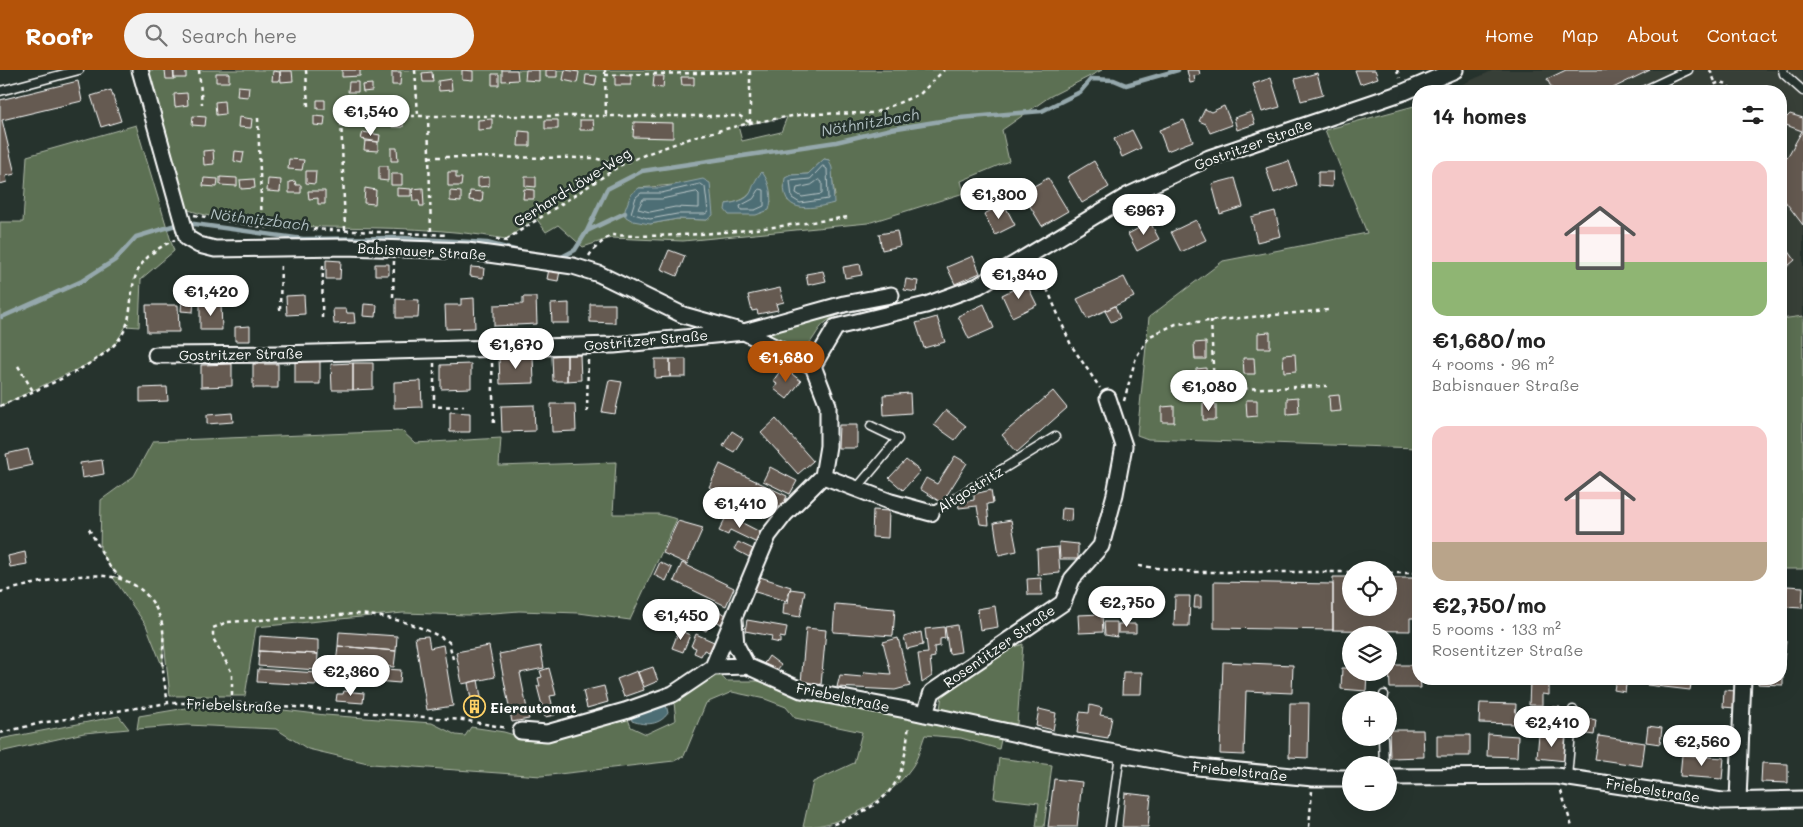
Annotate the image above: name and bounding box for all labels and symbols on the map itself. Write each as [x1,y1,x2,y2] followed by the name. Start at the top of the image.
[330,94,412,137] pin: €1,540
[819,104,921,140] water label: Nöthnitzbach
[1191,114,1315,174] street label: Gostritzer Straße
[510,143,634,231] street label: Gerhard-Löwe-Weg
[958,178,1040,220] pin: €1,300
[1114,194,1174,236] pin: €967
[210,203,310,235] water label: Nöthnitzbach
[357,238,487,264] street label: Babisnauer Straße
[978,258,1060,300] pin: €1,340
[170,274,252,317] pin: €1,420
[583,325,709,355] street label: Gostritzer Straße
[475,328,557,370] pin: €1,670
[745,340,827,383] pin: €1,680
[179,343,303,365] street label: Gostritzer Straße
[1168,370,1250,412] pin: €1,080
[934,461,1007,517] street label: Altgostritz
[699,486,781,529] pin: €1,410
[1086,586,1168,628] pin: €2,750
[640,598,722,641] pin: €1,450
[939,600,1059,692] street label: Rosentitzer Straße
[310,654,392,697] pin: €2,360
[794,678,892,716] street label: Friebelstraße
[186,694,282,716] street label: Friebelstraße
[462,695,486,719] building icon: Eierautomat
[490,698,577,717] place label: Eierautomat
[1511,706,1593,748] pin: €2,410
[1661,724,1743,767] pin: €2,560
[1192,757,1288,785] street label: Friebelstraße
[1605,773,1701,807] street label: Friebelstraße

